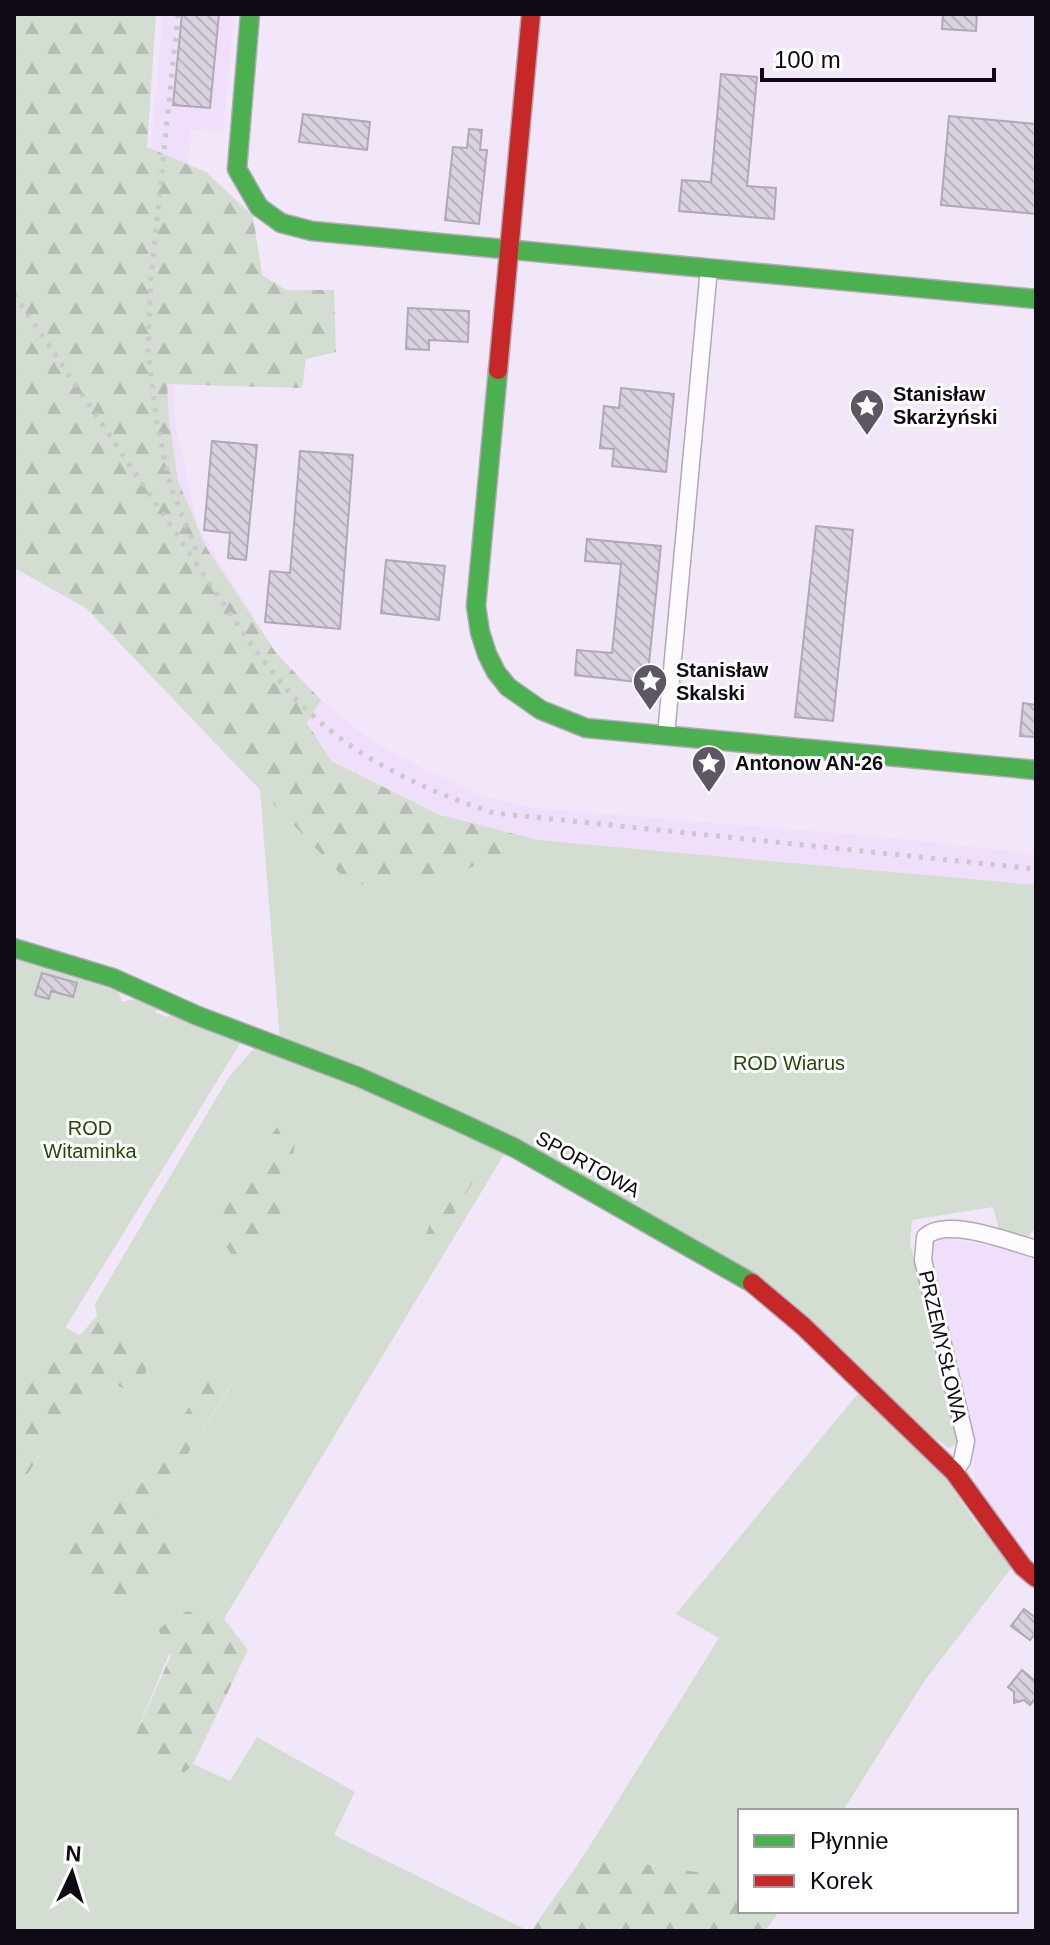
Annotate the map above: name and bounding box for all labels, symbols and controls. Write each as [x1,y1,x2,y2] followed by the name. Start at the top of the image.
[762,32,994,82] scale bar
[774,46,841,73] text: 100 m
[893,383,998,428] place label: Stanisław Skarżyński
[848,387,886,437] place icon: Stanisław Skarżyński
[676,659,769,704] place label: Stanisław Skalski
[631,662,669,712] place icon: Stanisław Skalski
[690,744,728,794] place icon: Antonow AN-26
[735,752,883,774] place label: Antonow AN-26
[733,1052,845,1074] park label: ROD Wiarus
[43,1117,138,1162] park label: ROD Witaminka
[532,1126,644,1202] street label: SPORTOWA
[915,1268,971,1425] street label: PRZEMYSŁOWA
[738,1809,1018,1913] legend
[810,1827,889,1854] text: Płynnie
[32,1833,112,1913] north arrow
[65,1841,82,1867] text: N
[810,1867,874,1894] text: Korek

